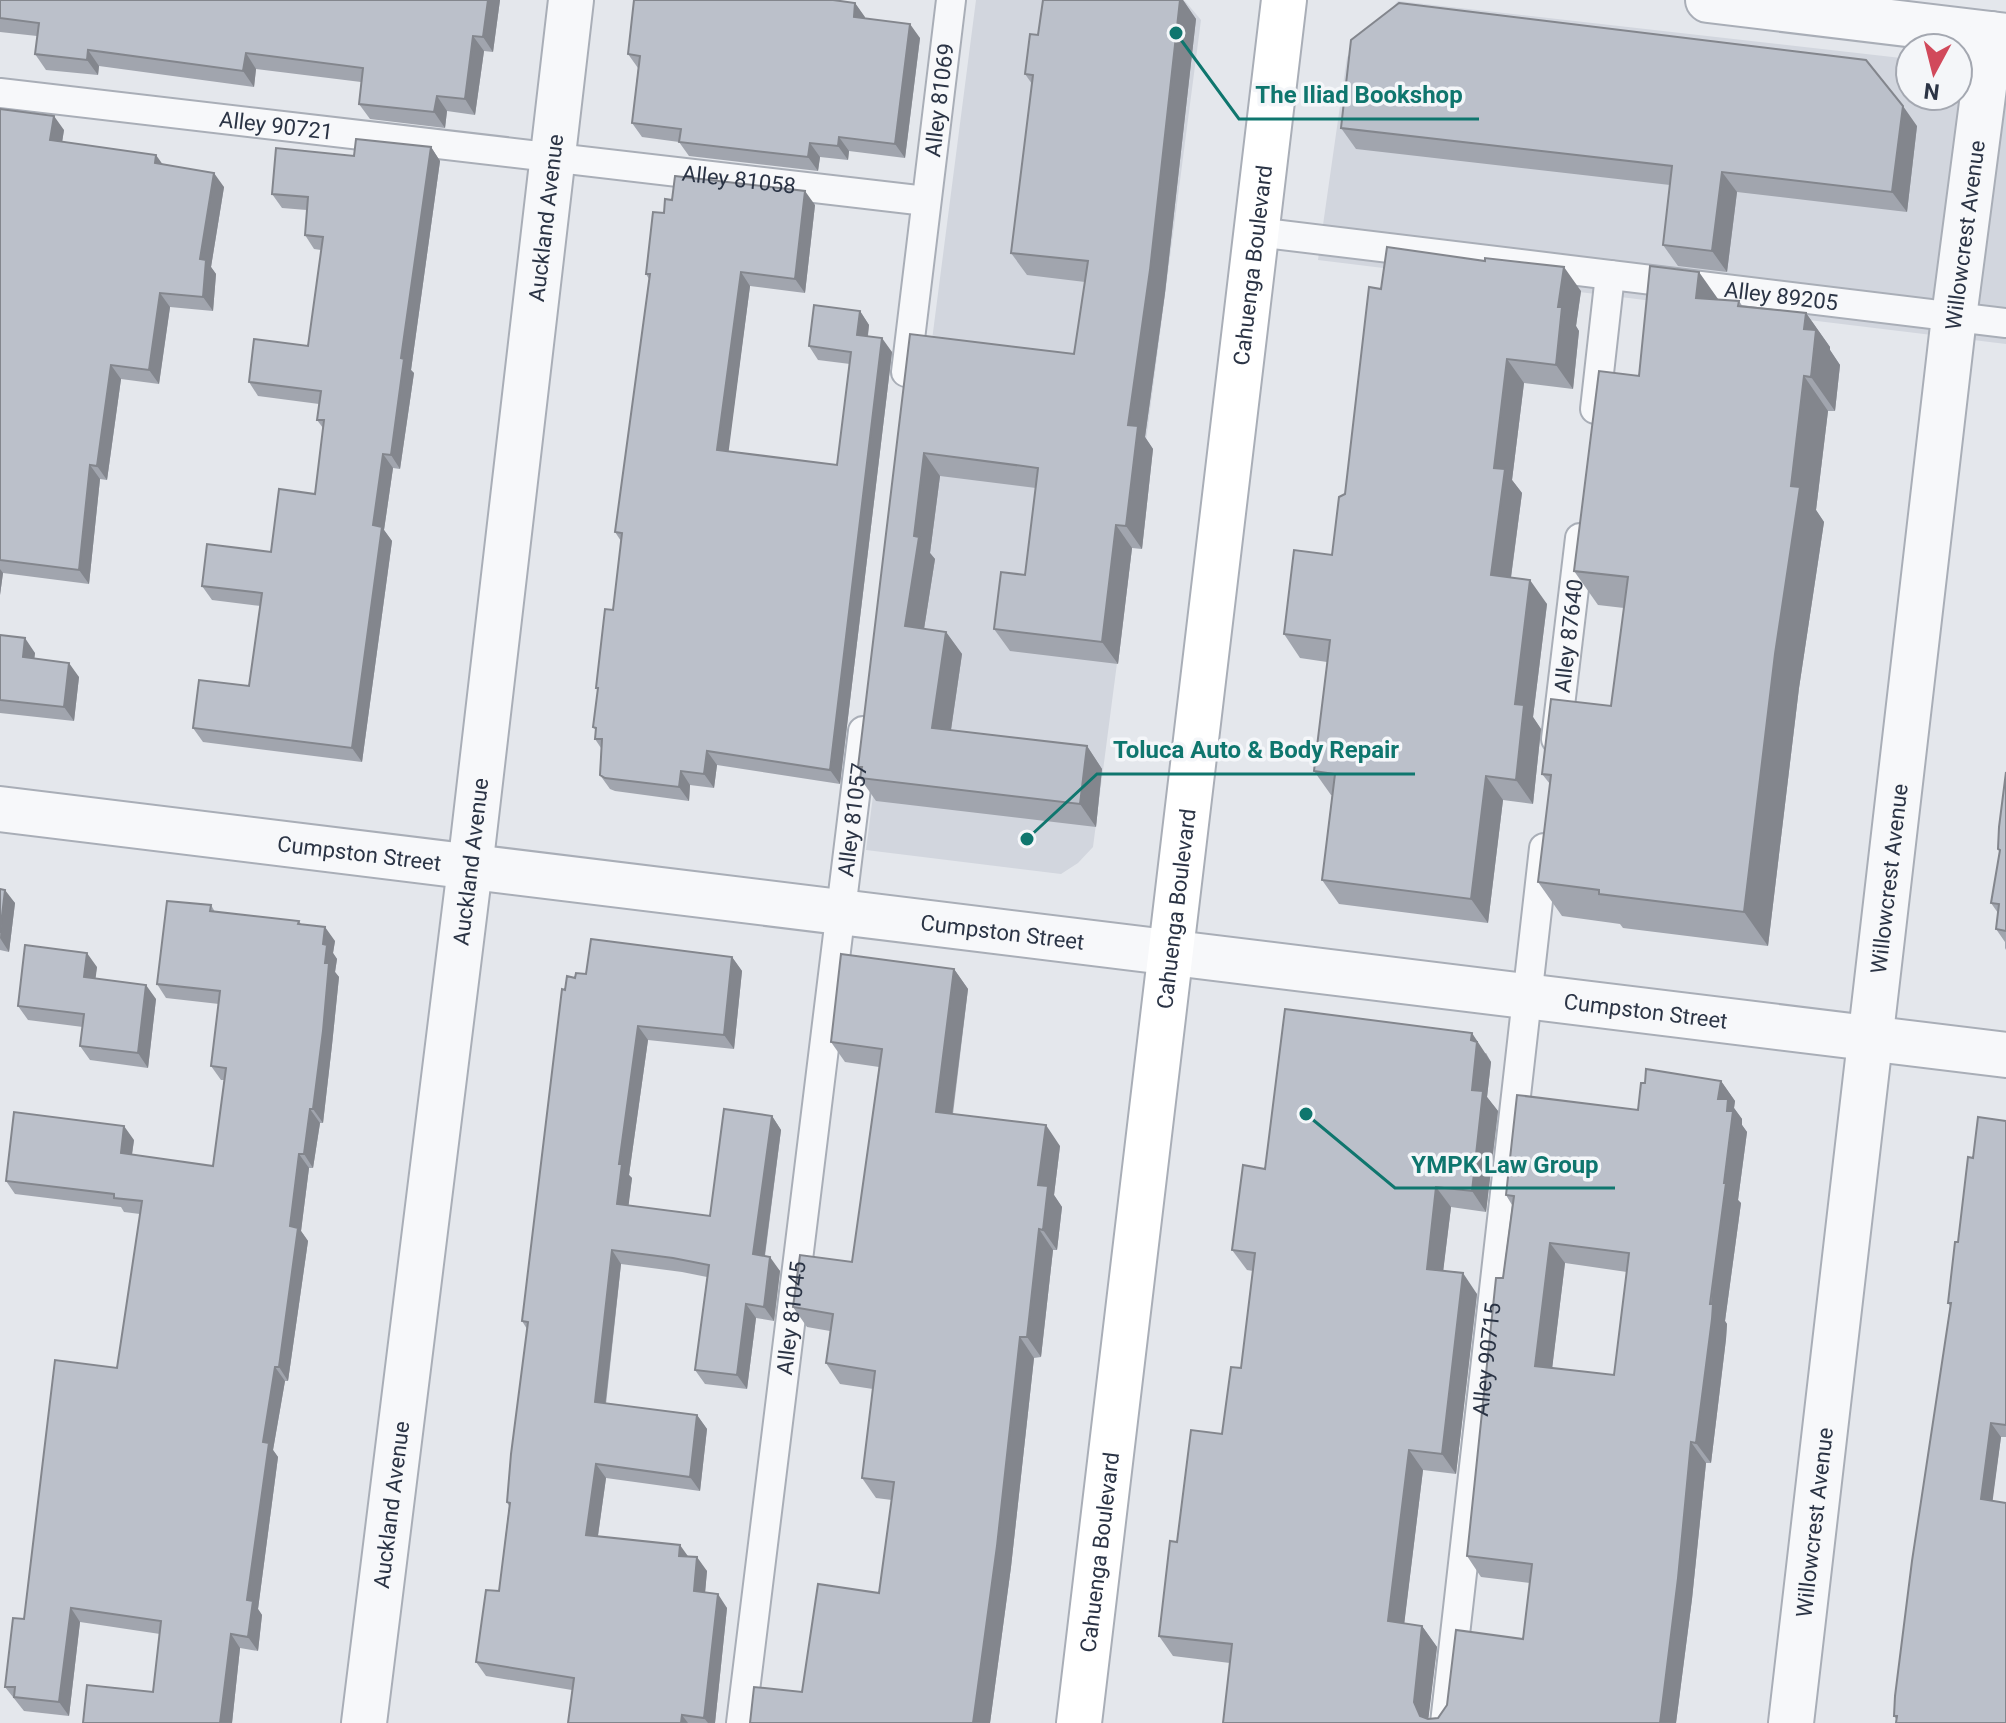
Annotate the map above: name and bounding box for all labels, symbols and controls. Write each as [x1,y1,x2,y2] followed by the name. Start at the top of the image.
[1894,32,1974,112] north arrow
[920,42,959,158] street label: Alley 81069
[1239,71,1479,119] callout: The Iliad Bookshop
[1922,78,1941,105] text: N
[1255,81,1463,109] text: The Iliad Bookshop
[218,107,334,145] street label: Alley 90721
[524,133,568,303] street label: Auckland Avenue
[1941,139,1990,331] street label: Willowcrest Avenue
[681,161,797,199] street label: Alley 81058
[1229,164,1277,367] street label: Cahuenga Boulevard
[1723,277,1839,315] street label: Alley 89205
[1550,578,1588,694] street label: Alley 87640
[1097,726,1415,774] callout: Toluca Auto & Body Repair
[1113,736,1399,764] text: Toluca Auto & Body Repair
[833,762,872,878] street label: Alley 81057
[449,777,493,947] street label: Auckland Avenue
[1866,782,1913,975] street label: Willowcrest Avenue
[1152,807,1201,1010] street label: Cahuenga Boulevard
[276,831,443,876] street label: Cumpston Street
[919,910,1086,955] street label: Cumpston Street
[1562,989,1729,1034] street label: Cumpston Street
[1395,1140,1615,1188] callout: YMPK Law Group
[1411,1151,1599,1179] text: YMPK Law Group
[772,1260,811,1376] street label: Alley 81045
[1468,1301,1505,1418] street label: Alley 90715
[369,1420,414,1590] street label: Auckland Avenue
[1791,1426,1838,1619] street label: Willowcrest Avenue
[1075,1451,1124,1654] street label: Cahuenga Boulevard

